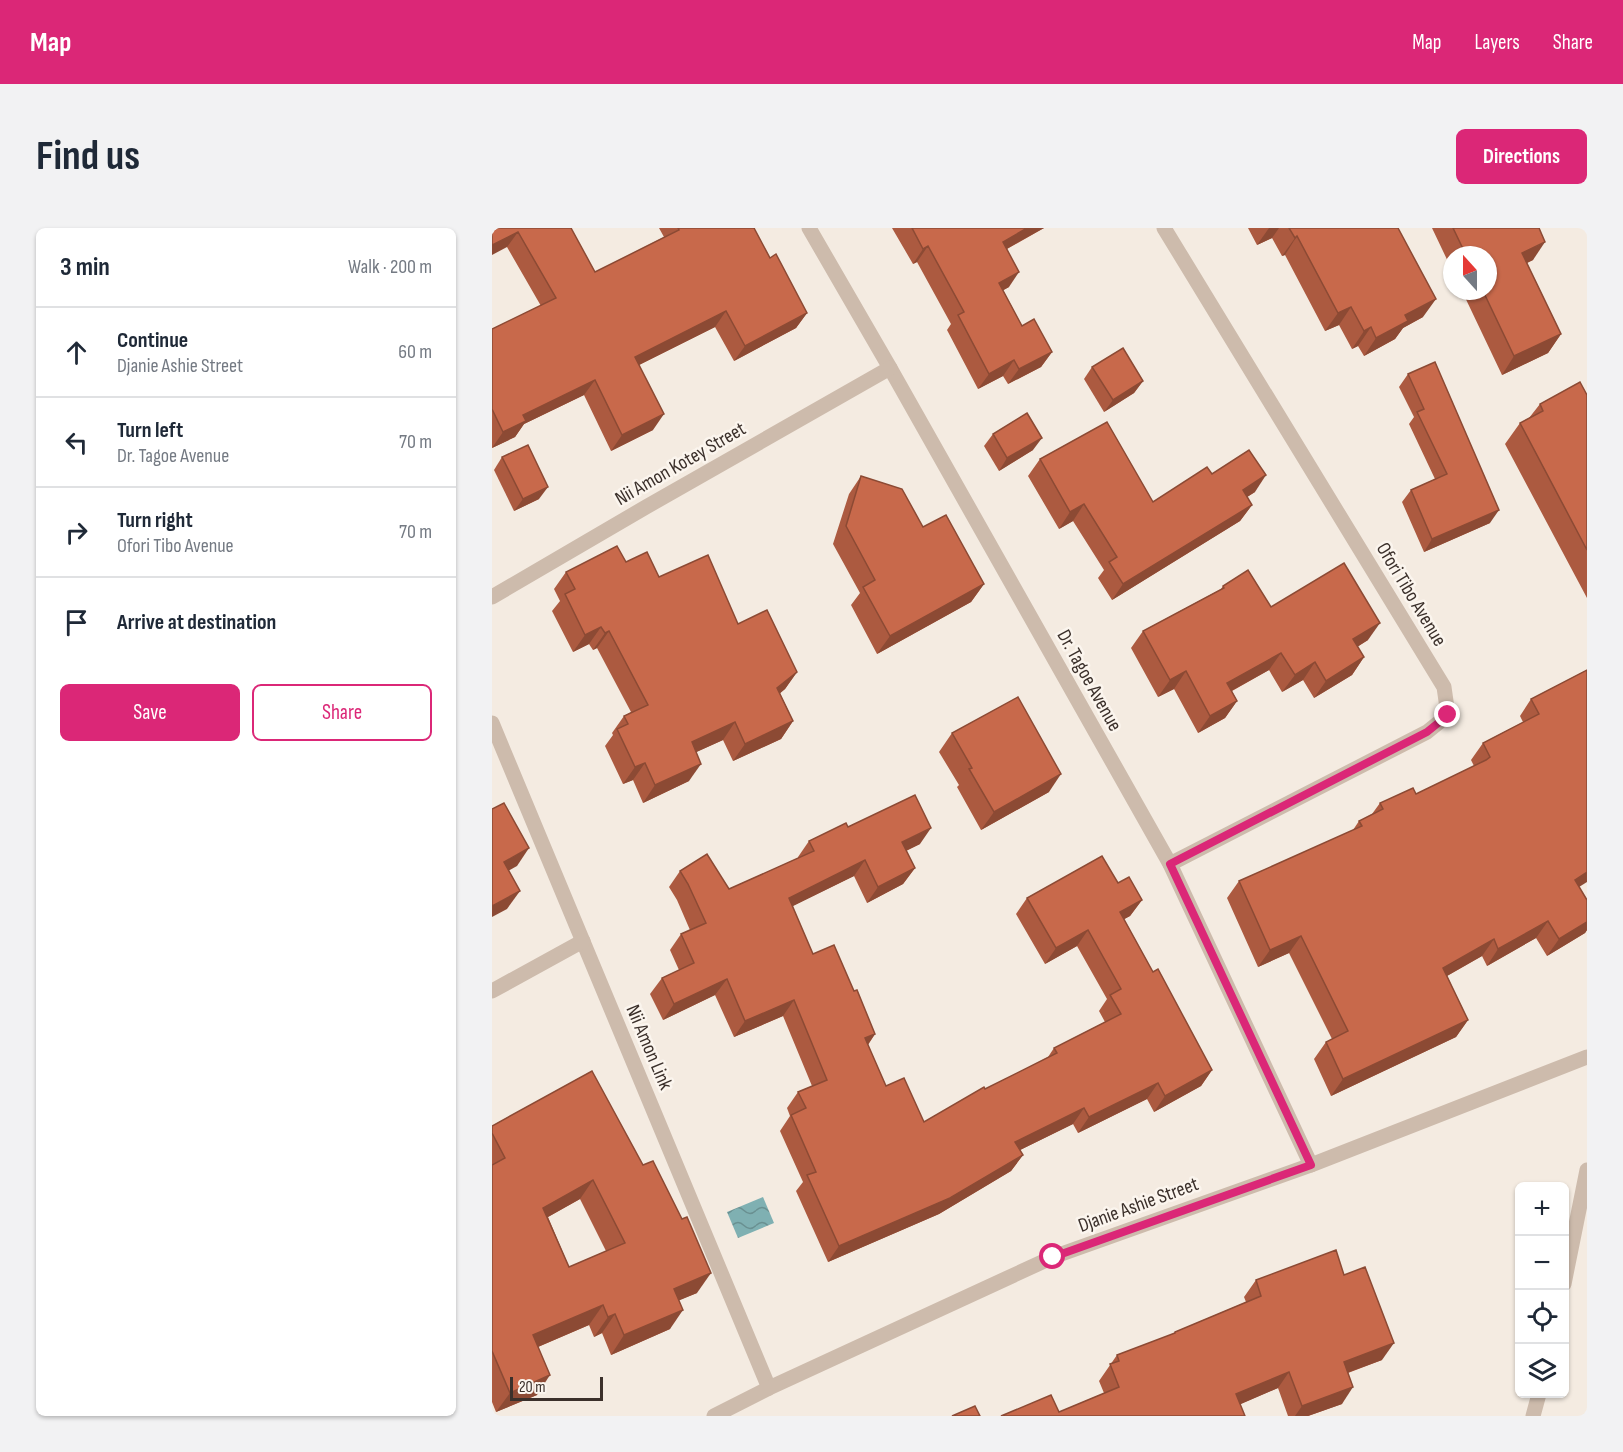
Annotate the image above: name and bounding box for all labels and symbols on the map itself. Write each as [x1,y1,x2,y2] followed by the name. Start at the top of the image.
[1443,246,1497,300] north arrow
[611,417,750,511] street label: Nii Amon Kotey Street
[1371,538,1451,651] street label: Ofori Tibo Avenue
[1051,626,1127,735] street label: Dr. Tagoe Avenue
[1434,701,1460,727] route end
[620,1001,678,1094] street label: Nii Amon Link
[1075,1172,1202,1238] street label: Djanie Ashie Street
[1039,1243,1065,1269] route start
[510,1374,603,1402] scale bar

